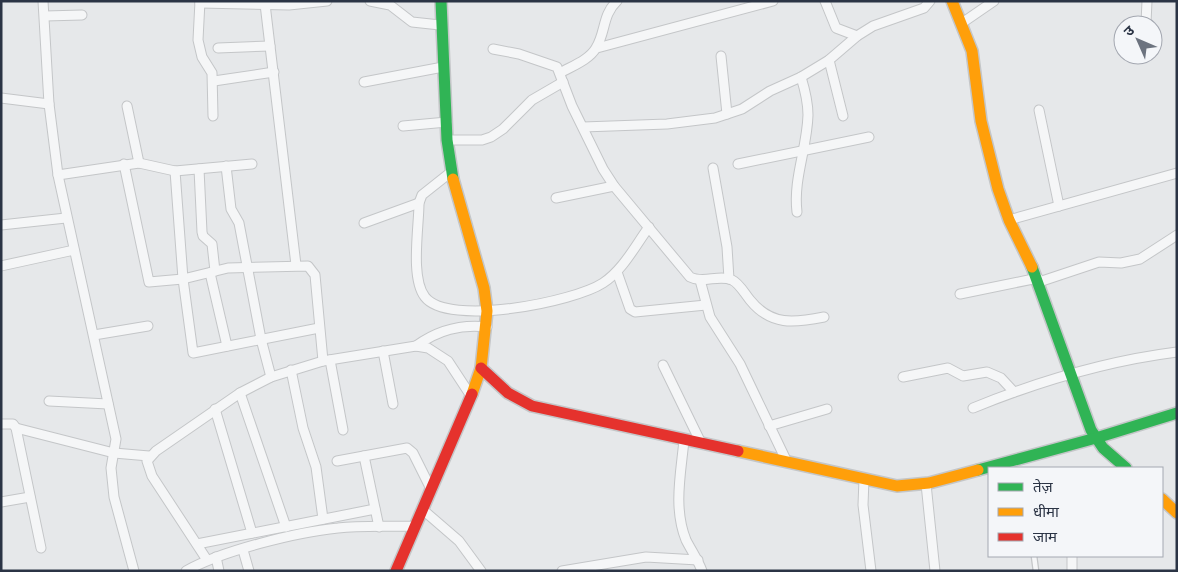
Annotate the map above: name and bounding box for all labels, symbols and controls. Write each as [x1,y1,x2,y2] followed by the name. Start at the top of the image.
[1113,15,1163,65] north arrow
[1120,21,1139,40] text: उ
[988,467,1163,557] legend
[1033,477,1054,496] text: तेज़
[1033,502,1060,521] text: धीमा
[1033,527,1058,546] text: जाम

